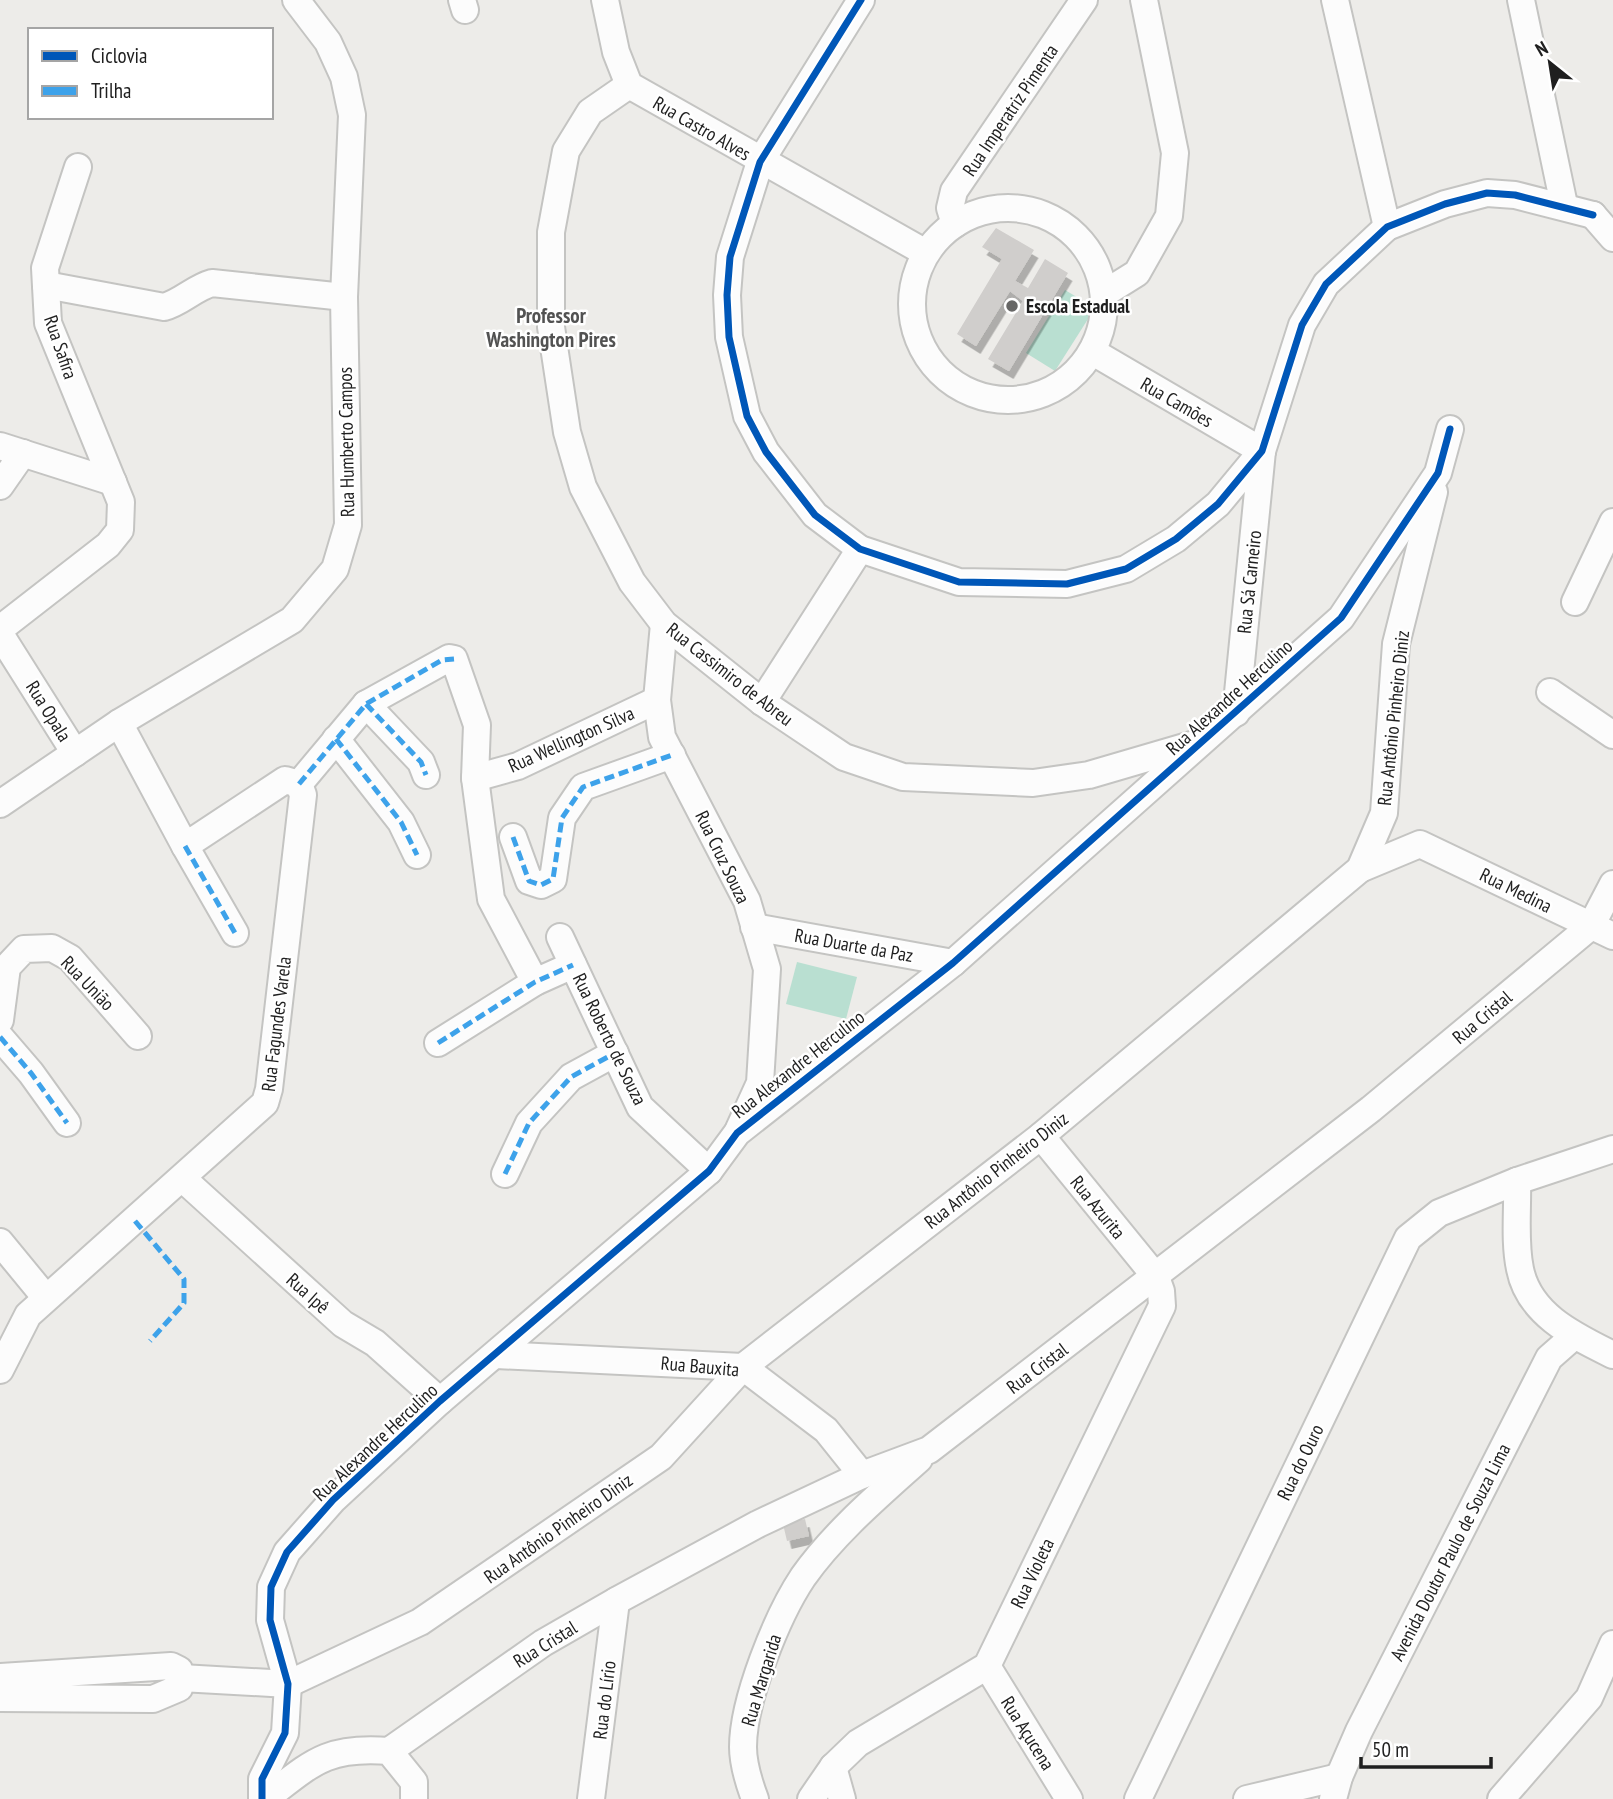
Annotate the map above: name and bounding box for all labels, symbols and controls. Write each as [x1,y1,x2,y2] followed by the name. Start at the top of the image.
[28,28,273,119] legend
[1515,28,1585,98] north arrow
[1531,35,1552,61] text: N
[957,40,1063,180] street label: Rua Imperatriz Pimenta
[91,42,148,69] text: Ciclovia
[91,77,131,104] text: Trilha
[649,90,755,166] street label: Rua Castro Alves
[1026,294,1130,318] place label: Escola Estadual
[1004,298,1020,314] marker: Escola Estadual
[485,302,616,353] district label: Professor Washington Pires
[39,312,83,382] street label: Rua Safira
[333,367,359,517] street label: Rua Humberto Campos
[1136,372,1218,432] street label: Rua Camões
[1232,529,1266,635] street label: Rua Sá Carneiro
[662,617,798,731] street label: Rua Cassimiro de Abreu
[1372,629,1414,807] street label: Rua Antônio Pinheiro Diniz
[1161,634,1297,760] street label: Rua Alexandre Herculino
[21,676,77,746] street label: Rua Opala
[504,700,638,778] street label: Rua Wellington Silva
[690,807,756,907] street label: Rua Cruz Souza
[1476,862,1556,918] street label: Rua Medina
[793,923,915,967] street label: Rua Duarte da Paz
[56,951,120,1015] street label: Rua União
[256,955,296,1093] street label: Rua Fagundes Varela
[568,969,652,1109] street label: Rua Roberto de Souza
[1447,985,1517,1049] street label: Rua Cristal
[727,1005,869,1123] street label: Rua Alexandre Herculino
[919,1106,1073,1234] street label: Rua Antônio Pinheiro Diniz
[1065,1171,1131,1243] street label: Rua Azurita
[282,1268,335,1319] street label: Rua Ipê
[1002,1337,1073,1399] street label: Rua Cristal
[660,1351,740,1381] street label: Rua Bauxita
[308,1378,442,1506] street label: Rua Alexandre Herculino
[1271,1420,1329,1504] street label: Rua do Ouro
[1385,1439,1515,1665] street label: Avenida Doutor Paulo de Souza Lima
[479,1468,637,1588] street label: Rua Antônio Pinheiro Diniz
[1005,1534,1059,1612] street label: Rua Violeta
[509,1615,582,1673] street label: Rua Cristal
[736,1631,786,1729] street label: Rua Margarida
[587,1659,621,1741] street label: Rua do Lírio
[996,1692,1060,1774] street label: Rua Açucena
[1361,1726,1490,1770] scale bar
[1372,1736,1409,1763] text: 50 m

